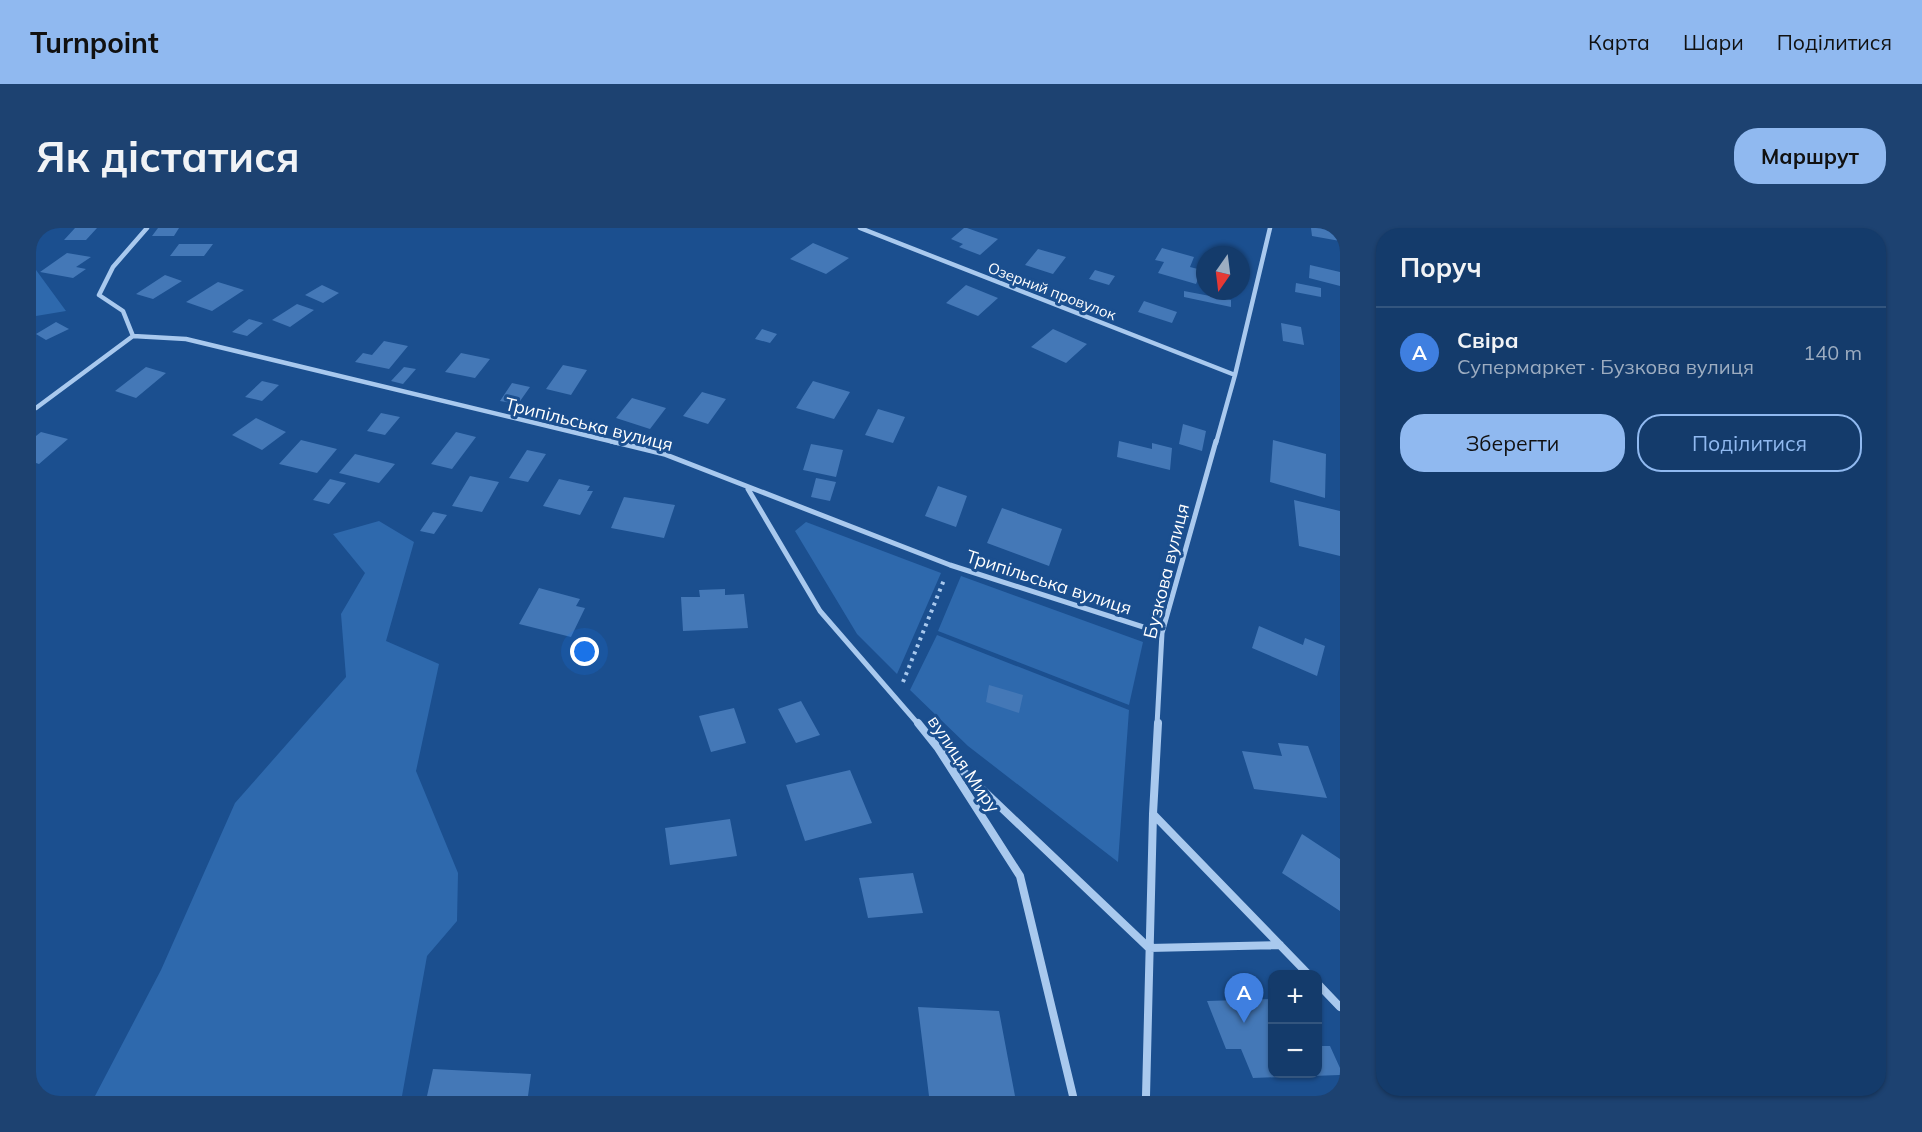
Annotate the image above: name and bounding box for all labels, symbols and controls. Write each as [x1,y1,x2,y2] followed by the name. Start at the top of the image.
[30,25,159,60] text: Turnpoint
[1588,29,1650,55] text: Карта
[1683,29,1744,55] text: Шари
[1777,29,1892,55] text: Поділитися
[1734,128,1886,184] button: Маршрут
[36,130,300,183] text: Як дістатися
[1196,246,1250,300] north arrow
[1400,251,1482,284] text: Поруч
[985,258,1120,325] street label: Озерний провулок
[1457,326,1519,354] text: Свіра
[1412,340,1427,365] text: A
[1803,340,1862,365] text: 140 m
[1457,354,1754,379] text: Супермаркет · Бузкова вулиця
[503,392,675,456] street label: Трипільська вулиця
[1400,414,1625,472] button: Зберегти
[1637,414,1862,472] button: Поділитися
[1138,501,1194,641] street label: Бузкова вулиця
[963,544,1135,620] street label: Трипільська вулиця
[570,637,599,666] your location
[923,711,1005,817] street label: вулиця Миру
[1268,970,1322,1078] map controls
[1268,970,1322,1024] button: +
[1224,974,1264,1023] pin: A
[1268,1024,1322,1078] button: −

